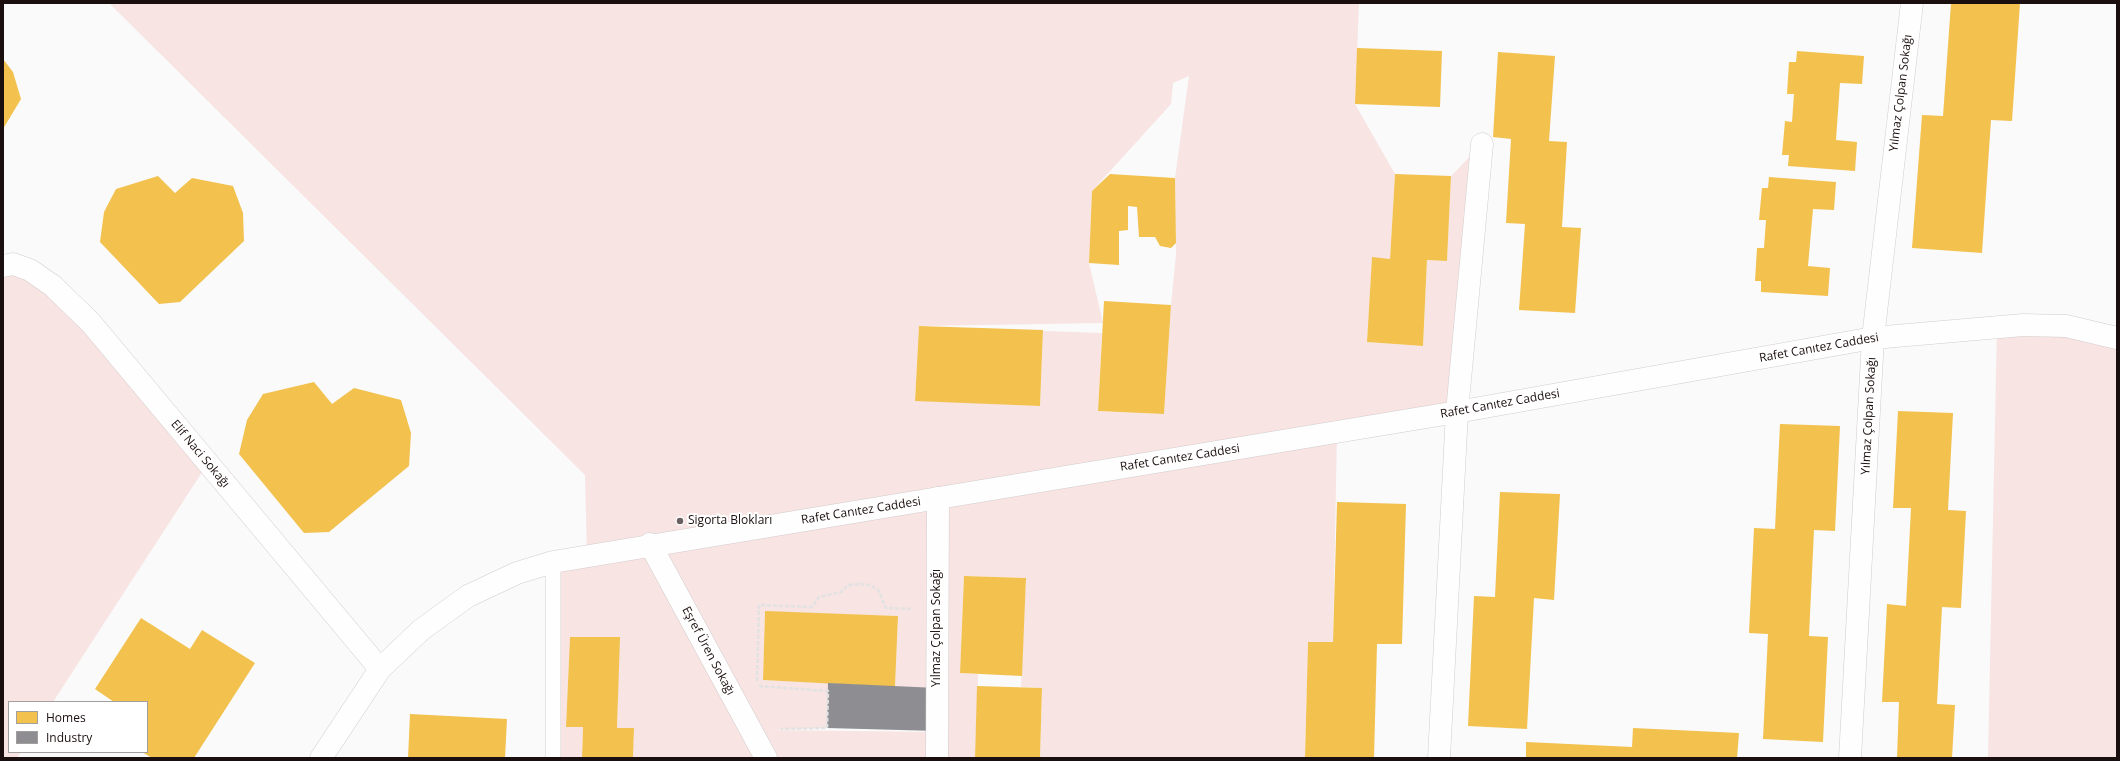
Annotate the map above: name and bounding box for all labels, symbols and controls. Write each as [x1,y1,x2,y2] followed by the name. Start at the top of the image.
[1887,34,1915,152] street label: Yılmaz Çolpan Sokağı
[1758,330,1880,366] street label: Rafet Canıtez Caddesi
[1859,357,1879,475] street label: Yılmaz Çolpan Sokağı
[1439,386,1561,422] street label: Rafet Canıtez Caddesi
[168,417,232,491] street label: Elif Naci Sokağı
[1119,441,1241,475] street label: Rafet Canıtez Caddesi
[800,494,922,528] street label: Rafet Canıtez Caddesi
[688,514,772,528] place label: Sigorta Blokları
[675,516,685,526] marker: Sigorta Blokları
[930,569,944,687] street label: Yılmaz Çolpan Sokağı
[679,604,737,698] street label: Eşref Üren Sokağı
[8,701,148,753] legend
[46,709,86,726] text: Homes
[46,729,92,746] text: Industry

